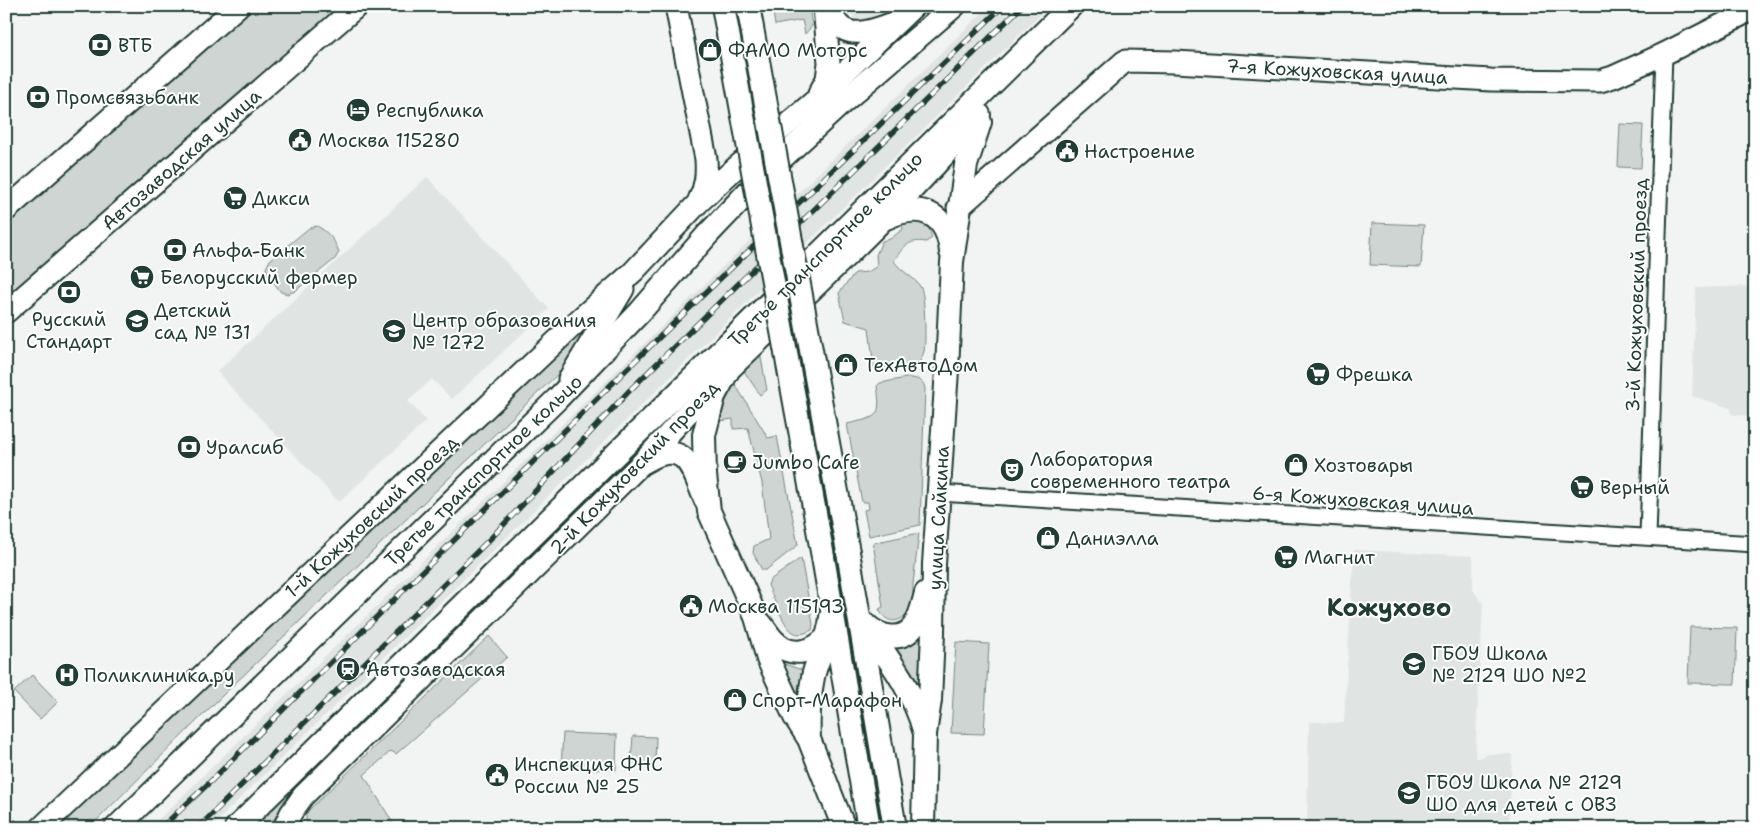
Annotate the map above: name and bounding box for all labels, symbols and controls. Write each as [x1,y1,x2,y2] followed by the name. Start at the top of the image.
[87,32,113,58] bank icon: ВТБ
[118,33,153,58] place label: ВТБ
[697,37,723,63] shop icon: ФАМО Моторс
[728,38,867,63] place label: ФАМО Моторс
[1226,53,1448,90] street label: 7-я Кожуховская улица
[96,83,266,236] street label: Автозаводская улица
[25,84,51,110] bank icon: Промсвязьбанк
[56,85,199,110] place label: Промсвязьбанк
[345,97,371,123] hotel icon: Республика
[376,98,484,123] place label: Республика
[287,127,313,153] public building icon: Москва 115280
[318,128,460,153] place label: Москва 115280
[1054,138,1080,164] public building icon: Настроение
[1084,139,1195,164] place label: Настроение
[722,146,928,352] street label: Третье транспортное кольцо
[1620,178,1653,413] street label: 3-й Кожуховский проезд
[222,185,248,211] supermarket icon: Дикси
[252,186,310,211] place label: Дикси
[162,237,188,263] bank icon: Альфа-Банк
[192,238,305,263] place label: Альфа-Банк
[129,264,155,290] supermarket icon: Белорусский фермер
[160,265,358,290] place label: Белорусский фермер
[56,279,82,305] bank icon: Русский Стандарт
[154,298,251,345] place label: Детский сад № 131
[26,307,112,354] place label: Русский Стандарт
[124,308,150,334] school or university icon: Детский сад № 131
[412,308,597,355] place label: Центр образования № 1272
[381,318,407,344] school or university icon: Центр образования № 1272
[833,352,859,378] shop icon: ТехАвтоДом
[864,353,978,378] place label: ТехАвтоДом
[1305,361,1331,387] supermarket icon: Фрешка
[1336,362,1413,387] place label: Фрешка
[379,369,588,572] street label: Третье транспортное кольцо
[544,375,724,560] street label: 2-й Кожуховский проезд
[279,429,463,603] street label: 1-й Кожуховский проезд
[176,434,202,460] bank icon: Уралсиб
[206,435,284,460] place label: Уралсиб
[922,445,955,591] street label: улица Сайкина
[1030,447,1230,494] place label: Лаборатория современного театра
[722,449,748,475] cafe icon: Jumbo Cafe
[752,450,860,475] place label: Jumbo Cafe
[1283,452,1309,478] shop icon: Хозтовары
[1314,453,1413,478] place label: Хозтовары
[999,457,1025,483] theatre icon: Лаборатория современного театра
[1569,474,1595,500] supermarket icon: Верный
[1600,475,1670,500] place label: Верный
[1251,480,1475,521] street label: 6-я Кожуховская улица
[1035,525,1061,551] shop icon: Даниэлла
[1066,526,1159,551] place label: Даниэлла
[1273,544,1299,570] supermarket icon: Магнит
[1304,545,1375,570] place label: Магнит
[1327,592,1451,624] district label: Кожухово
[678,593,704,619] public building icon: Москва 115193
[708,594,844,619] place label: Москва 115193
[1432,641,1587,688] place label: ГБОУ Школа № 2129 ШО №2
[1401,651,1427,677] school or university icon: ГБОУ Школа № 2129 ШО №2
[335,656,361,682] station icon: Автозаводская
[366,657,506,682] place label: Автозаводская
[54,662,80,688] hospital icon: Поликлиника.ру
[84,663,235,688] place label: Поликлиника.ру
[722,687,748,713] shop icon: Спорт-Марафон
[752,688,902,713] place label: Спорт-Марафон
[514,752,663,799] place label: Инспекция ФНС России № 25
[484,762,510,788] public building icon: Инспекция ФНС России № 25
[1426,770,1622,817] place label: ГБОУ Школа № 2129 ШО для детей с ОВЗ
[1396,780,1422,806] school or university icon: ГБОУ Школа № 2129 ШО для детей с ОВЗ

